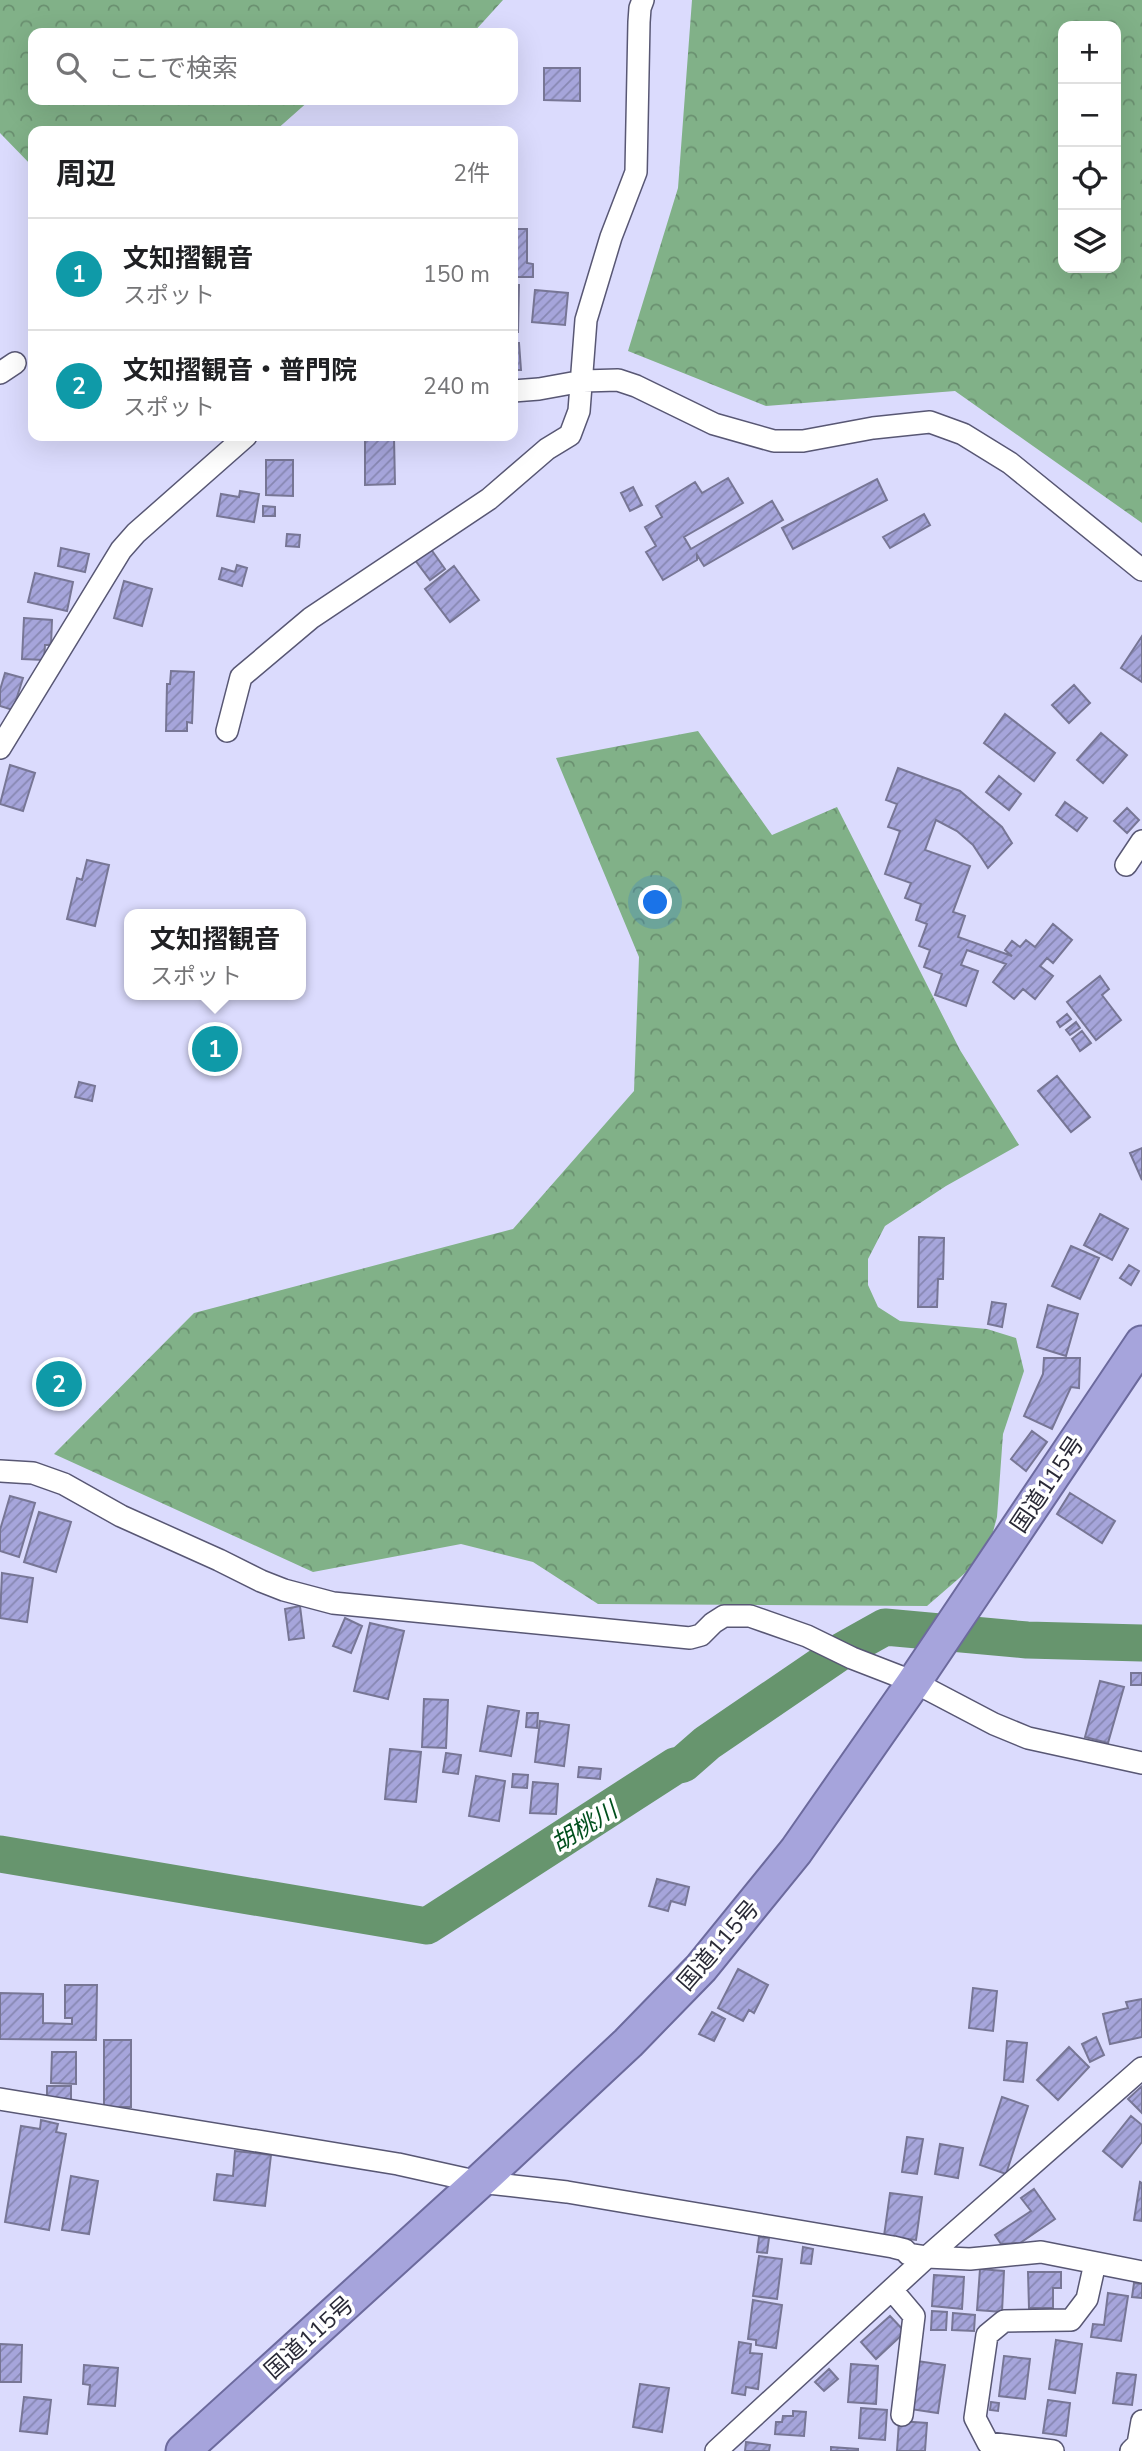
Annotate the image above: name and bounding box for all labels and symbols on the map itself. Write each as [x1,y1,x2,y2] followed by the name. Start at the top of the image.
[638,885,672,919] your location
[192,1023,238,1075] pin: 1
[36,1358,82,1410] pin: 2
[1004,1430,1091,1539] street label: 国道115号
[545,1793,626,1860] water label: 胡桃川
[670,1893,766,1997] street label: 国道115号
[258,2289,361,2386] street label: 国道115号

